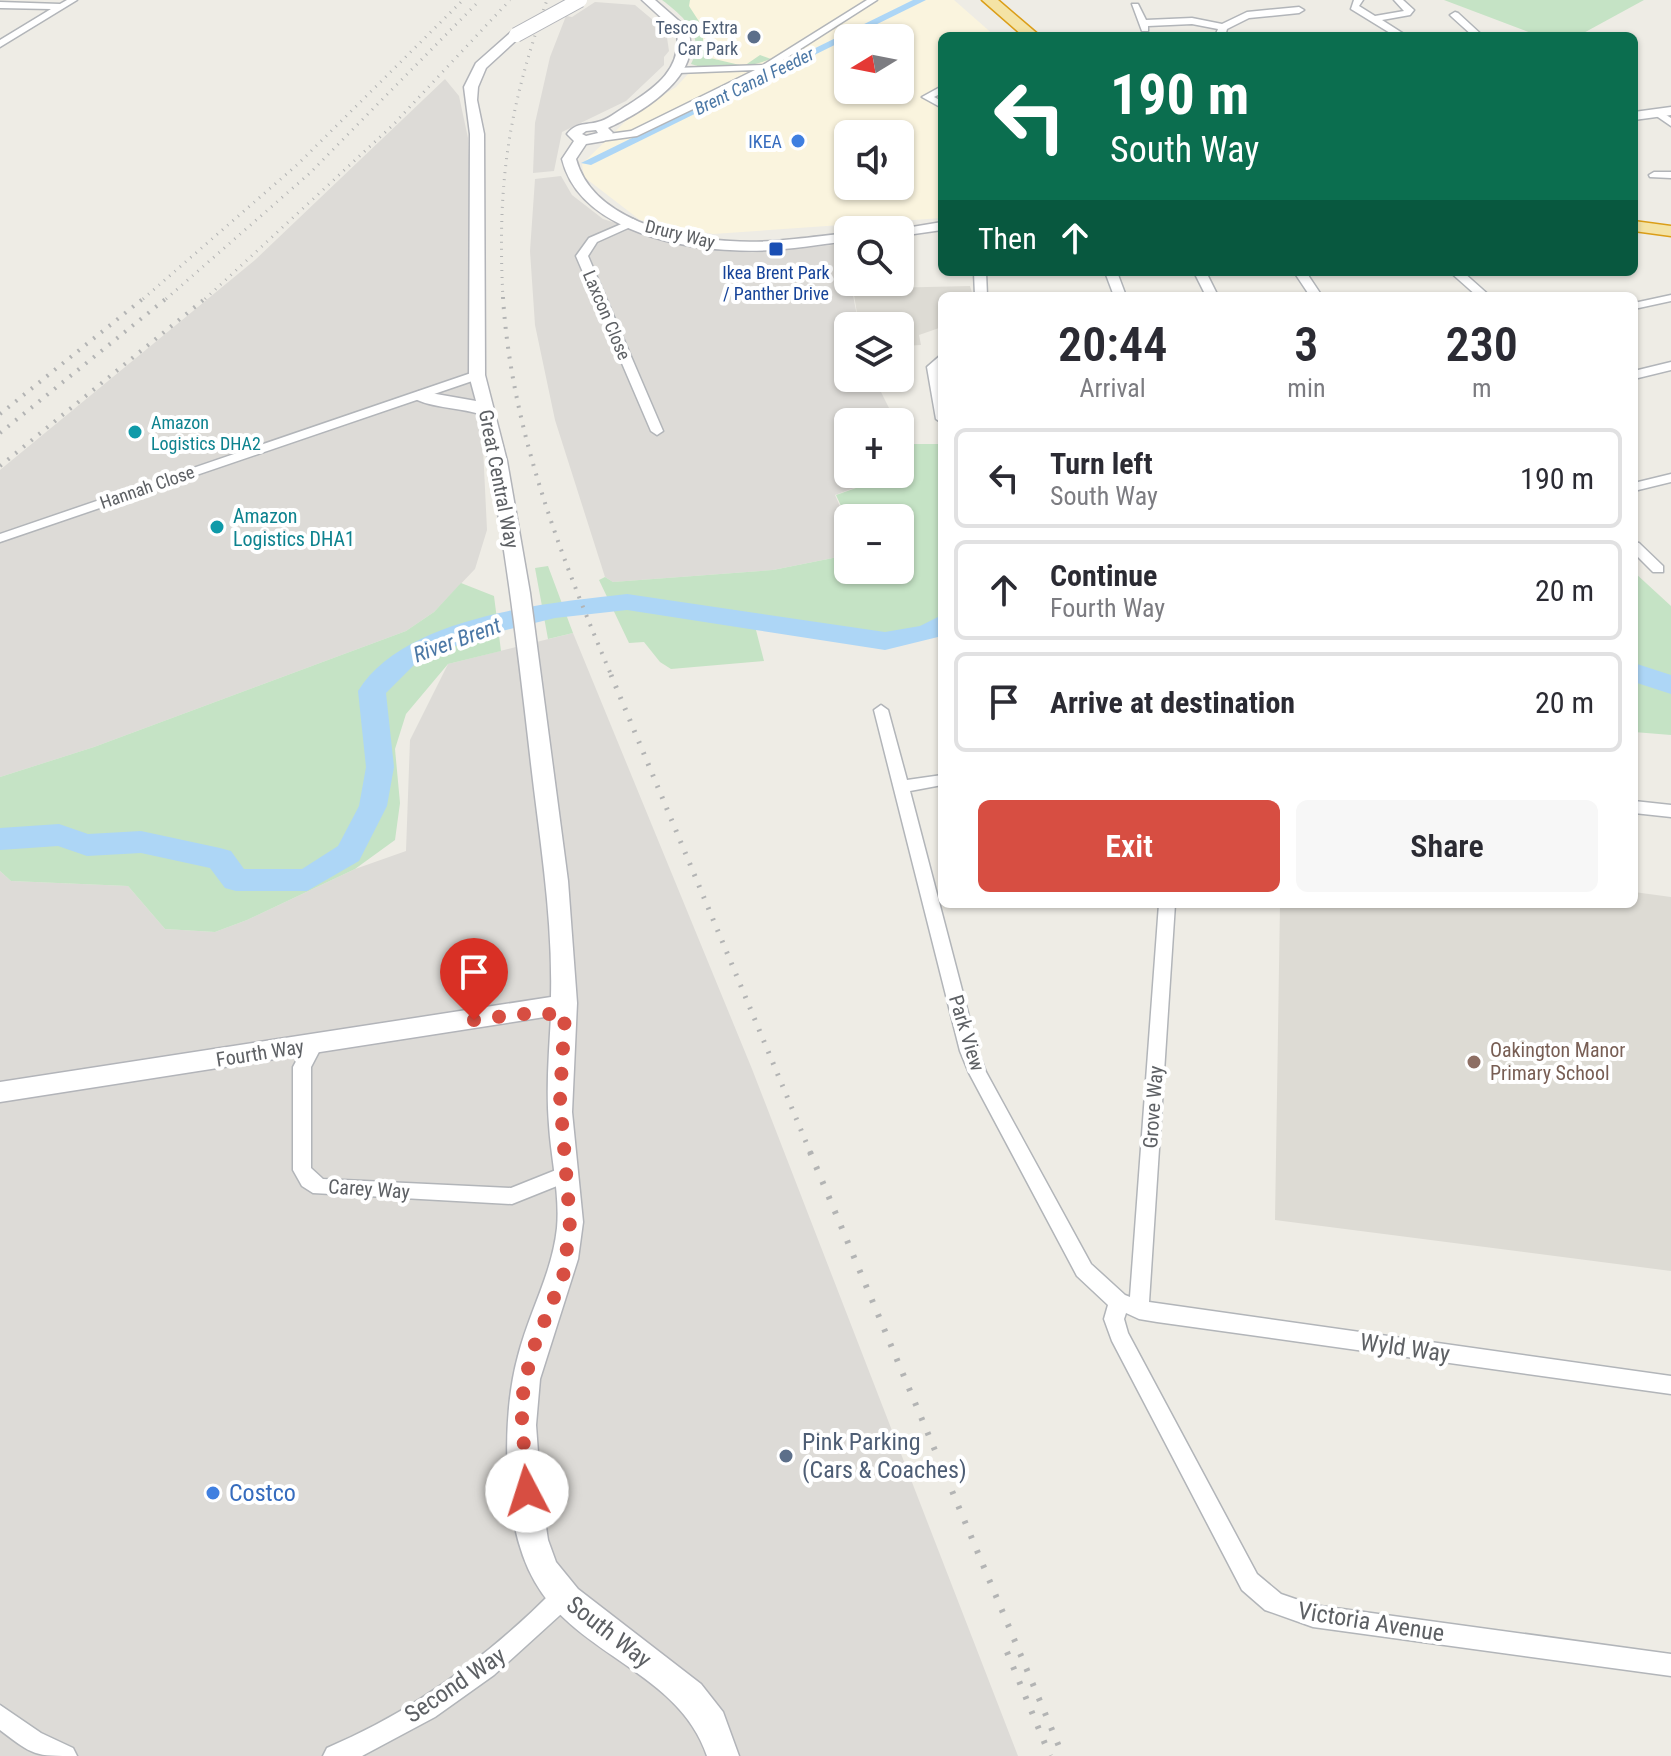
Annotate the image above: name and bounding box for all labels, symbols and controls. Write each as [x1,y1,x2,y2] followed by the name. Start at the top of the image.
[655,17,738,59] place label: Tesco Extra Car Park
[834,24,914,104] north arrow
[834,24,914,584] map controls
[745,28,763,46] marker: Tesco Extra Car Park
[691,43,818,119] water label: Brent Canal Feeder
[1110,62,1249,128] text: 190 m
[978,64,1082,168] icon: left
[834,120,914,200] button: sound
[1110,129,1259,171] text: South Way
[748,131,783,152] place label: IKEA
[789,132,807,150] marker: IKEA
[643,215,718,253] street label: Drury Way
[834,216,914,296] button: search
[1053,216,1097,260] icon: ahead
[978,221,1037,256] text: Then
[767,240,785,258] marker: Ikea Brent Park / Panther Drive
[722,262,830,304] place label: Ikea Brent Park / Panther Drive
[579,267,635,363] street label: Laxcon Close
[834,312,914,392] button: layers
[1058,316,1167,373] text: 20:44
[1294,316,1318,373] text: 3
[1446,316,1518,373] text: 230
[1080,373,1146,403] text: Arrival
[1287,373,1325,403] text: min
[1472,373,1492,403] text: m
[474,408,524,550] street label: Great Central Way
[834,408,914,488] button: +
[151,412,261,454] place label: Amazon Logistics DHA2
[126,423,144,441] marker: Amazon Logistics DHA2
[1050,446,1153,481] text: Turn left
[982,456,1026,500] icon: left
[97,461,197,513] street label: Hannah Close
[1520,461,1594,496] text: 190 m
[1050,481,1158,511] text: South Way
[233,504,355,551] place label: Amazon Logistics DHA1
[834,504,914,584] button: −
[208,518,226,536] marker: Amazon Logistics DHA1
[1050,558,1157,593] text: Continue
[982,568,1026,612] icon: ahead
[1535,573,1594,608] text: 20 m
[1050,593,1165,623] text: Fourth Way
[410,612,505,667] water label: River Brent
[982,680,1026,724] icon: arrive
[1050,685,1295,720] text: Arrive at destination
[1535,685,1594,720] text: 20 m
[978,800,1280,892] button: Exit
[1296,800,1598,892] button: Share
[440,938,508,1020] pin
[452,950,496,994] icon: arrive
[944,992,990,1074] street label: Park View
[214,1034,306,1072] street label: Fourth Way
[1490,1038,1625,1085] place label: Oakington Manor Primary School
[1465,1053,1483,1071] marker: Oakington Manor Primary School
[1138,1065,1168,1149] street label: Grove Way
[327,1174,411,1204] street label: Carey Way
[1358,1328,1452,1368] street label: Wyld Way
[802,1428,967,1484] place label: Pink Parking (Cars & Coaches)
[777,1447,795,1465] marker: Pink Parking (Cars & Coaches)
[485,1449,569,1533] position arrow
[229,1479,296,1507] place label: Costco
[204,1484,222,1502] marker: Costco
[561,1590,657,1674] street label: South Way
[1296,1597,1446,1647] street label: Victoria Avenue
[399,1641,511,1729] street label: Second Way

